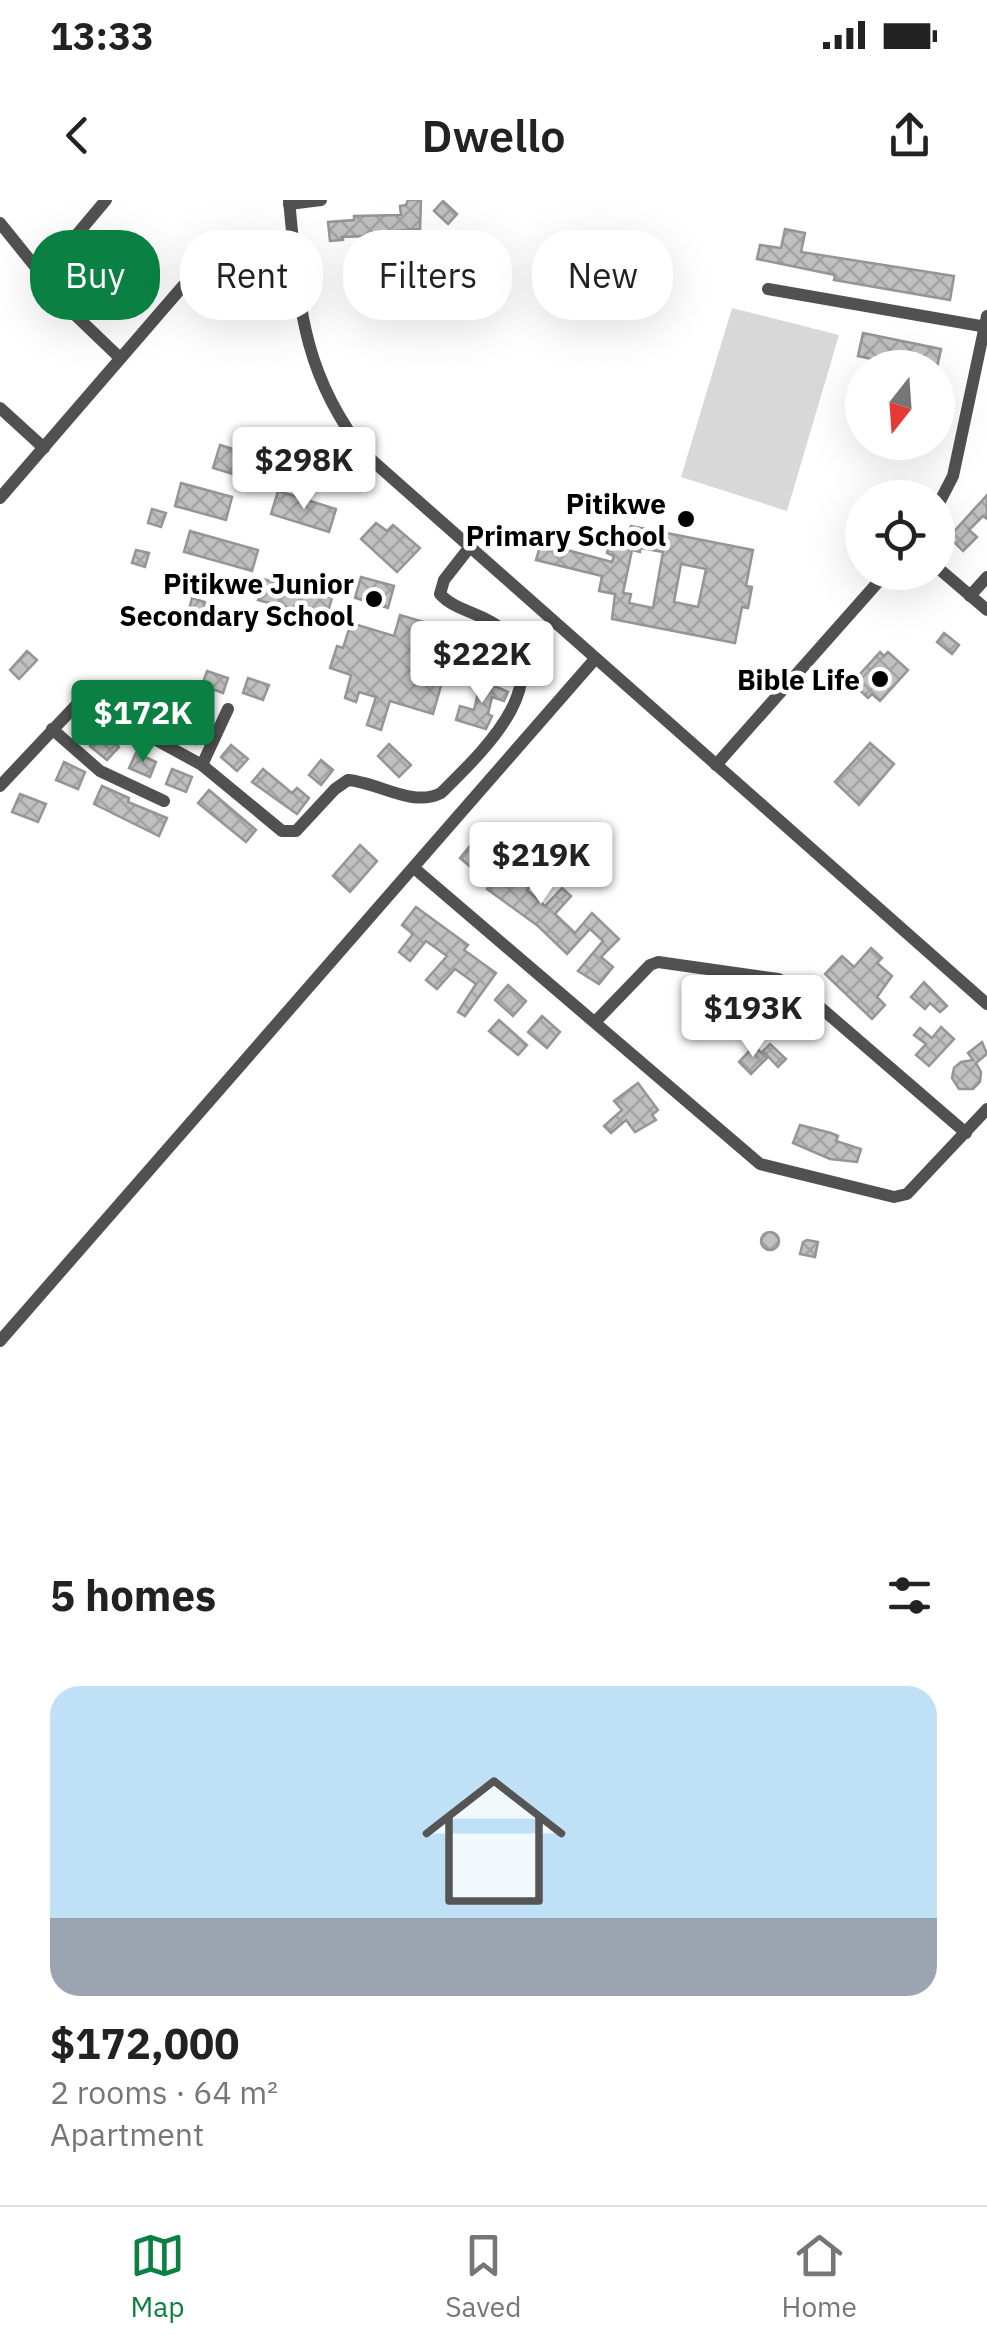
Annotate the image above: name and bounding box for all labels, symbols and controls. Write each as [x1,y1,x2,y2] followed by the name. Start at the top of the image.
[50,11,154,60] text: 13:33
[421,106,566,164] text: Dwello
[50,108,105,163] icon: back
[882,108,937,163] icon: share
[30,230,160,320] chip: Buy
[180,230,323,320] chip: Rent
[343,230,512,320] chip: Filters
[532,230,673,320] chip: New
[845,350,955,460] north arrow
[845,350,955,590] map controls
[234,427,374,512] pin: $298K
[254,438,354,480] text: $298K
[845,480,955,590] button: locate
[466,485,666,554] place label: Pitikwe Primary School
[675,508,697,530] marker: Pitikwe Primary School
[119,565,354,634] place label: Pitikwe Junior Secondary School
[363,588,385,610] marker: Pitikwe Junior Secondary School
[412,621,552,706] pin: $222K
[432,632,532,674] text: $222K
[737,661,860,698] place label: Bible Life
[869,668,891,690] marker: Bible Life
[73,680,213,765] pin: $172K
[93,691,193,733] text: $172K
[471,822,611,907] pin: $219K
[491,833,591,875] text: $219K
[683,975,823,1060] pin: $193K
[703,986,803,1028] text: $193K
[50,1568,216,1623] text: 5 homes
[882,1568,937,1623] icon: filters
[404,1751,584,1931] icon: home
[50,2016,239,2071] text: $172,000
[50,2071,278,2113] text: 2 rooms · 64 m²
[50,2113,204,2155] text: Apartment
[130,2228,185,2325] tab: Map
[445,2228,521,2325] tab: Saved
[782,2228,857,2325] tab: Home

